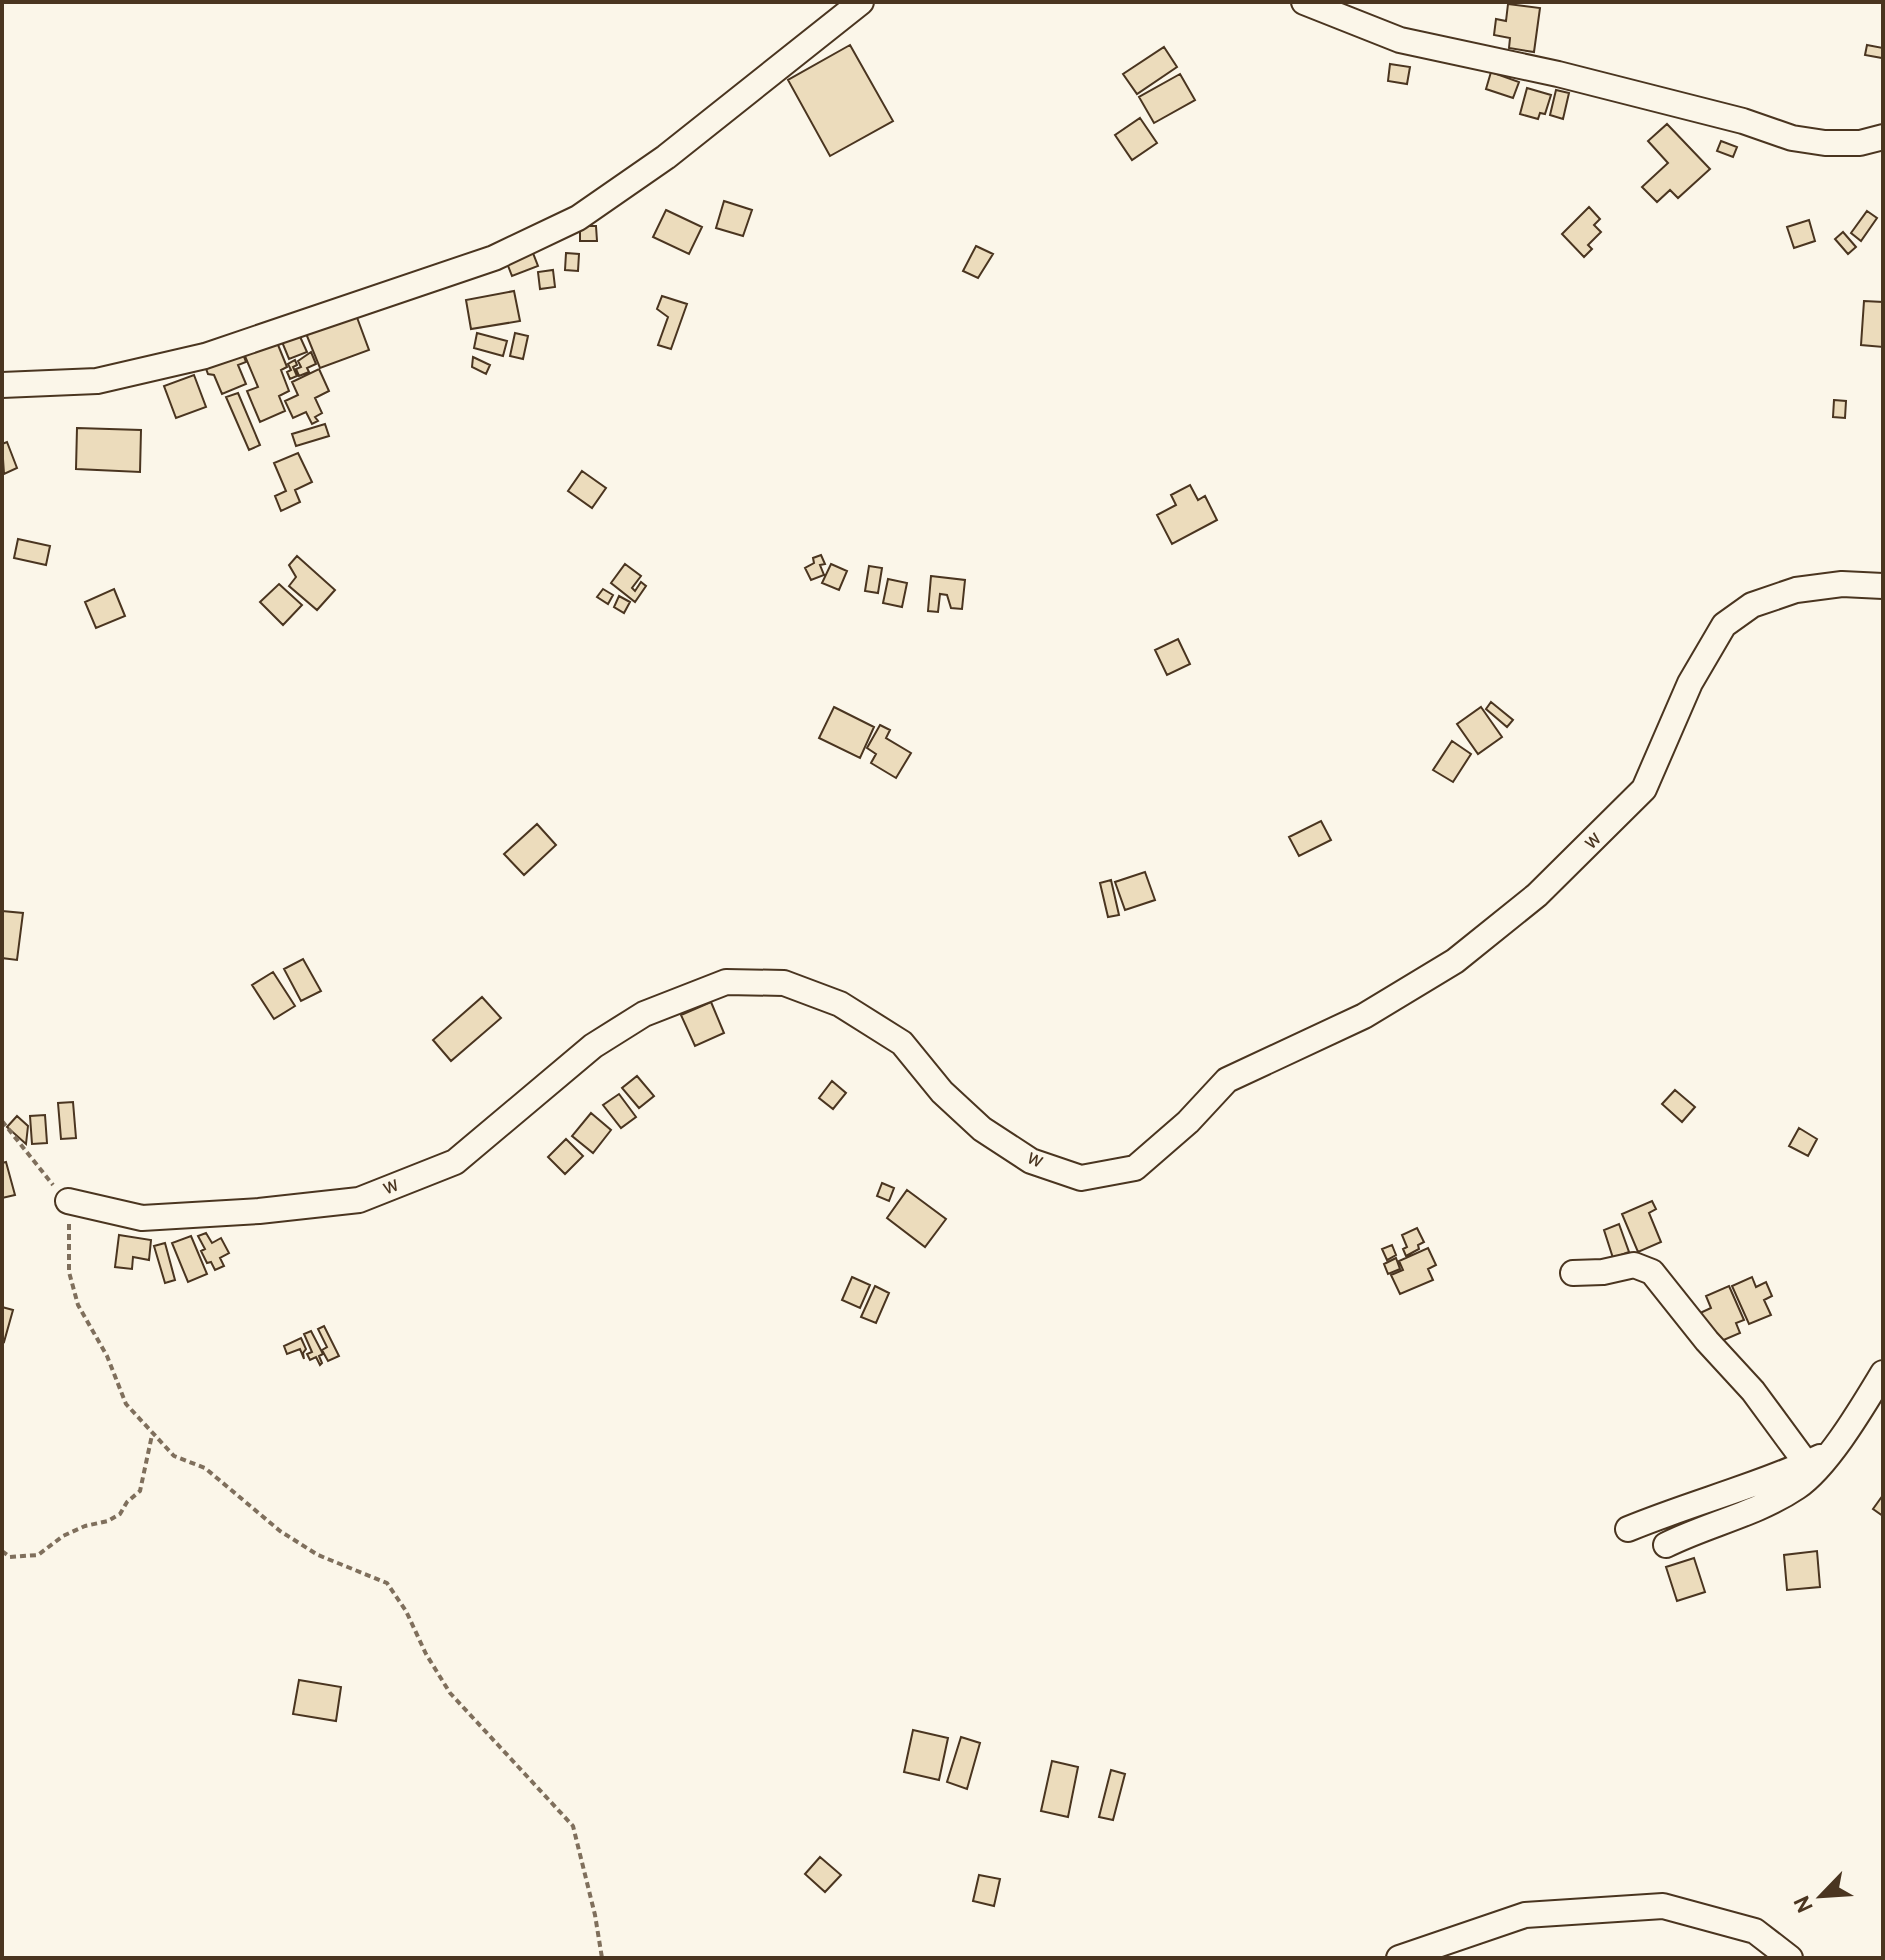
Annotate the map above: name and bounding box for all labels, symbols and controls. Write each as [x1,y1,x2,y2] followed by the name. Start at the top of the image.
[1578,826,1608,856] street label: w
[1022,1144,1048,1176] street label: w
[379,1172,403,1202] street label: w
[1781,1856,1861,1936] north arrow
[1790,1891,1821,1916] text: N

